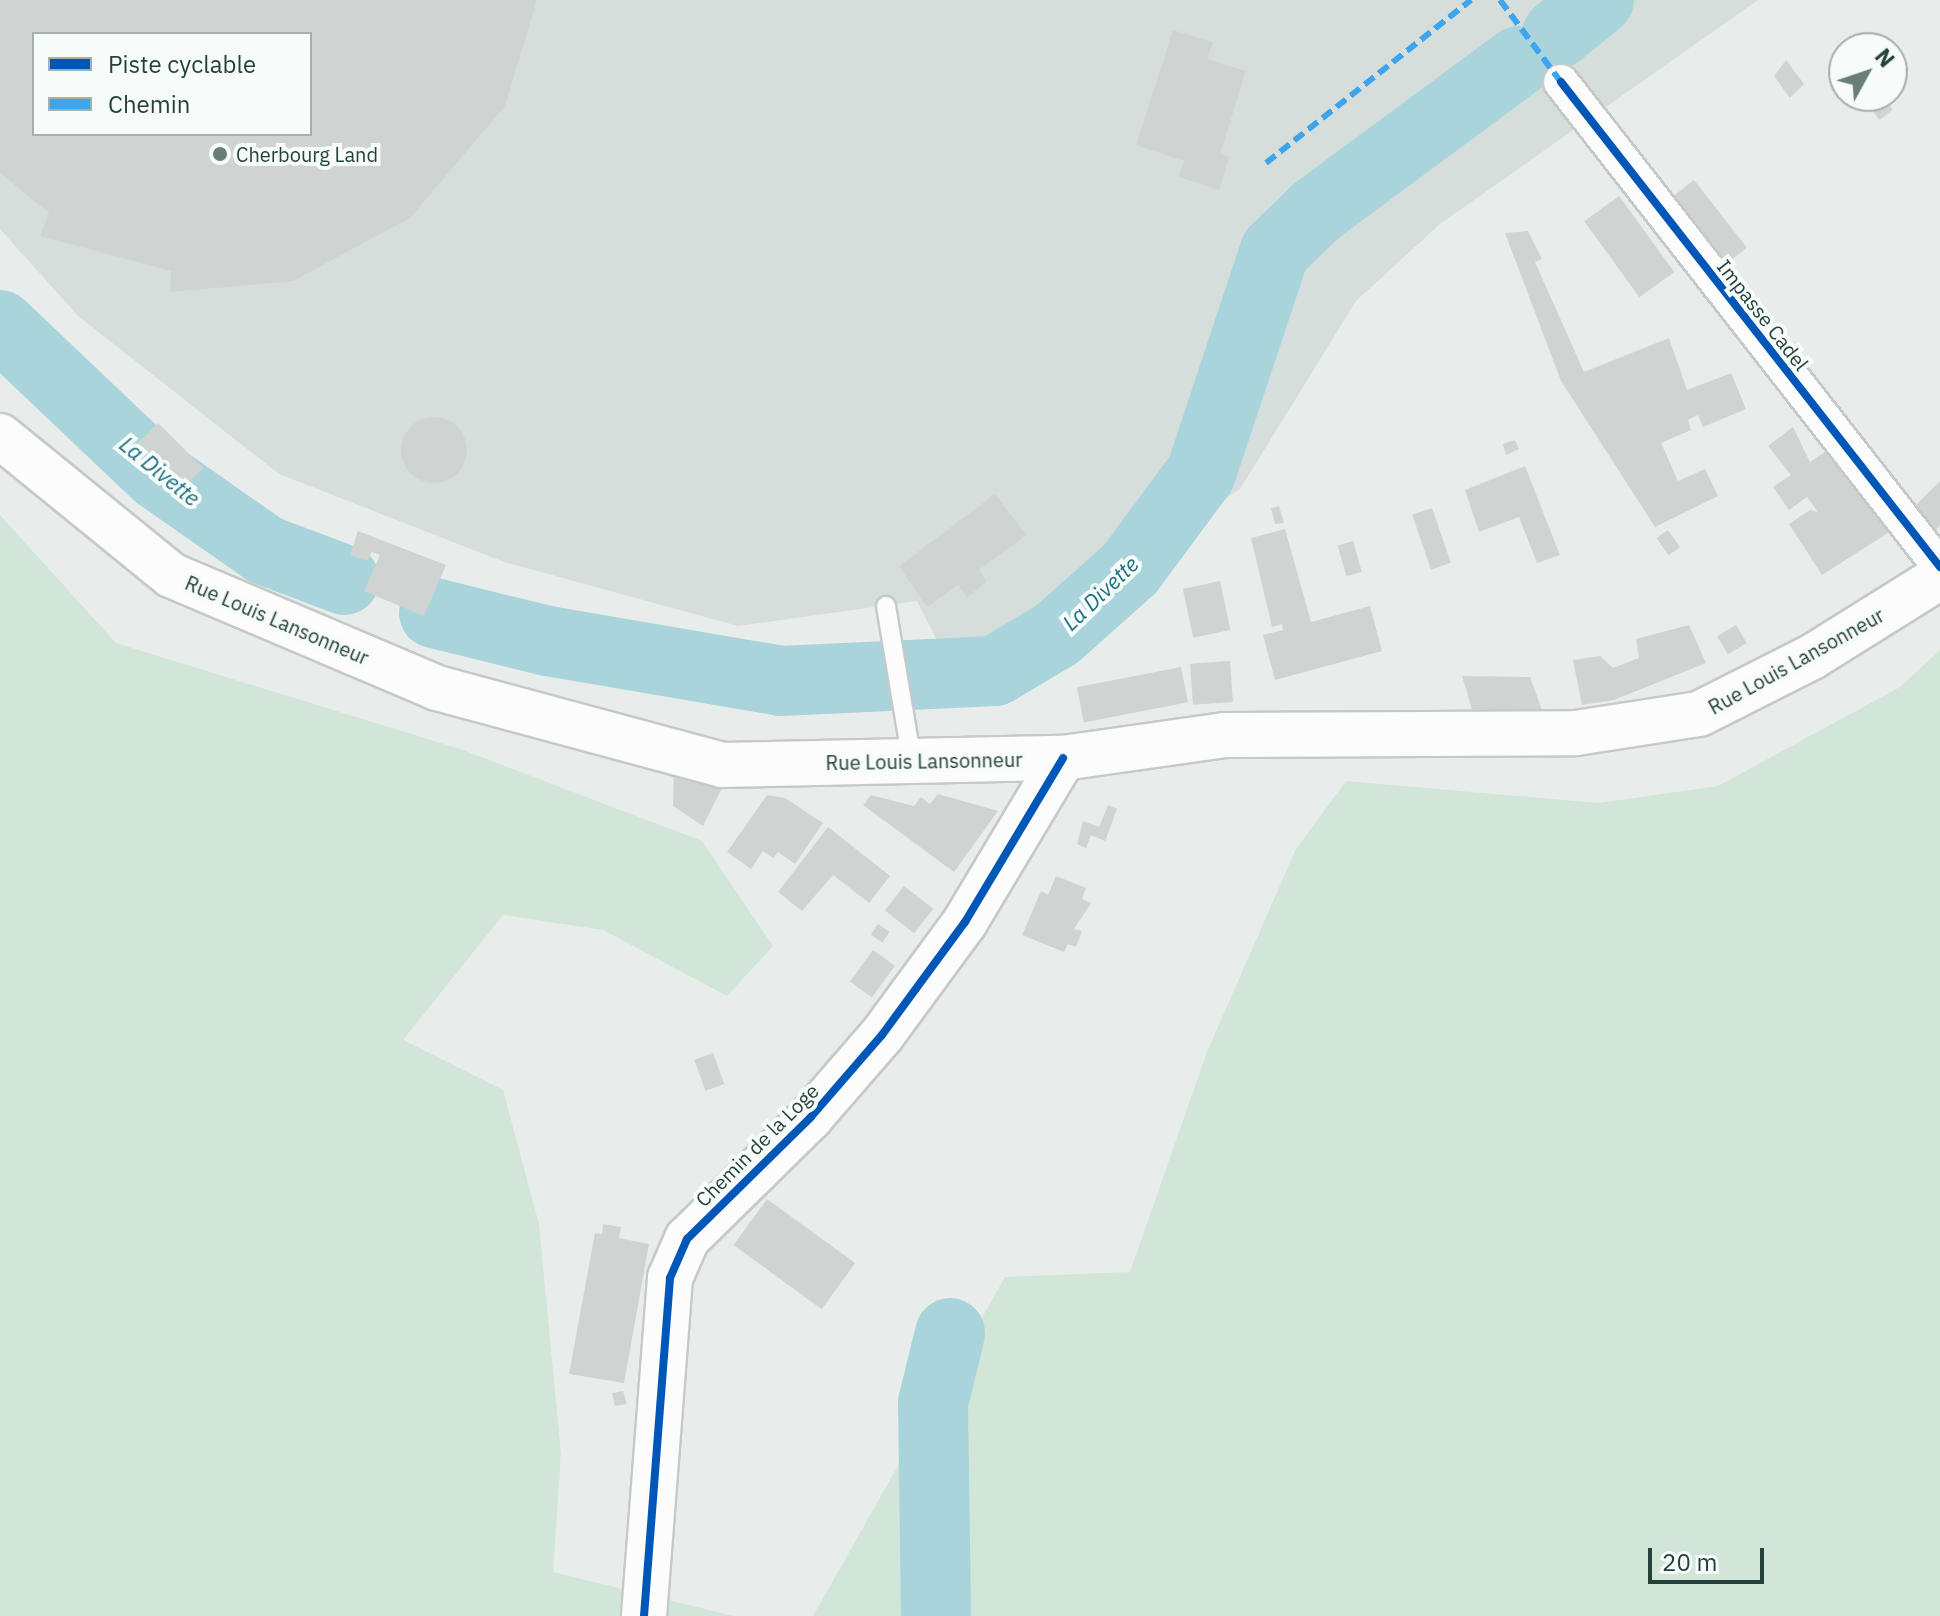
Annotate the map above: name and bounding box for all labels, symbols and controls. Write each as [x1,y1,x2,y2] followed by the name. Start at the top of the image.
[32,32,312,136] legend
[1828,32,1908,112] north arrow
[1869,42,1901,73] text: N
[108,48,256,80] text: Piste cyclable
[108,88,190,120] text: Chemin
[236,142,378,166] place label: Cherbourg Land
[211,145,229,163] marker: Cherbourg Land
[1712,255,1814,375] street label: Impasse Cadel
[115,431,205,511] water label: La Divette
[1057,550,1143,636] water label: La Divette
[182,570,372,670] street label: Rue Louis Lansonneur
[1704,603,1888,719] street label: Rue Louis Lansonneur
[825,747,1023,775] street label: Rue Louis Lansonneur
[691,1079,823,1211] street label: Chemin de la Loge
[1652,1532,1768,1582] scale bar
[1662,1546,1717,1578] text: 20 m

